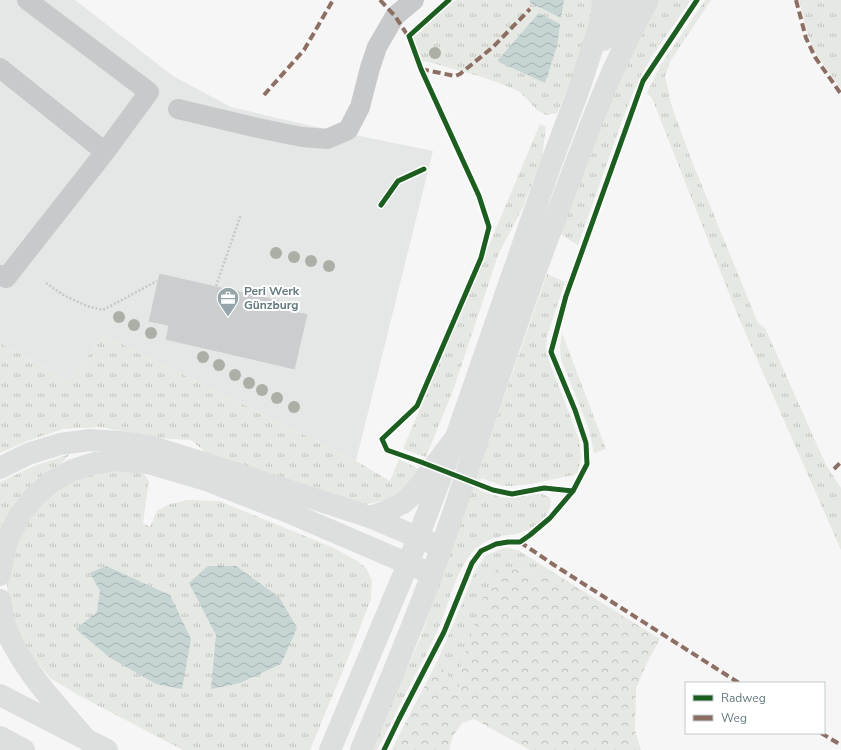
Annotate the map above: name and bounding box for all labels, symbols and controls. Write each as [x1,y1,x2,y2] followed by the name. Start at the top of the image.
[244,283,300,313] place label: Peri Werk Günzburg
[215,285,241,318] office icon: Peri Werk Günzburg
[685,682,825,734] legend
[721,690,766,706] text: Radweg
[721,710,747,726] text: Weg

